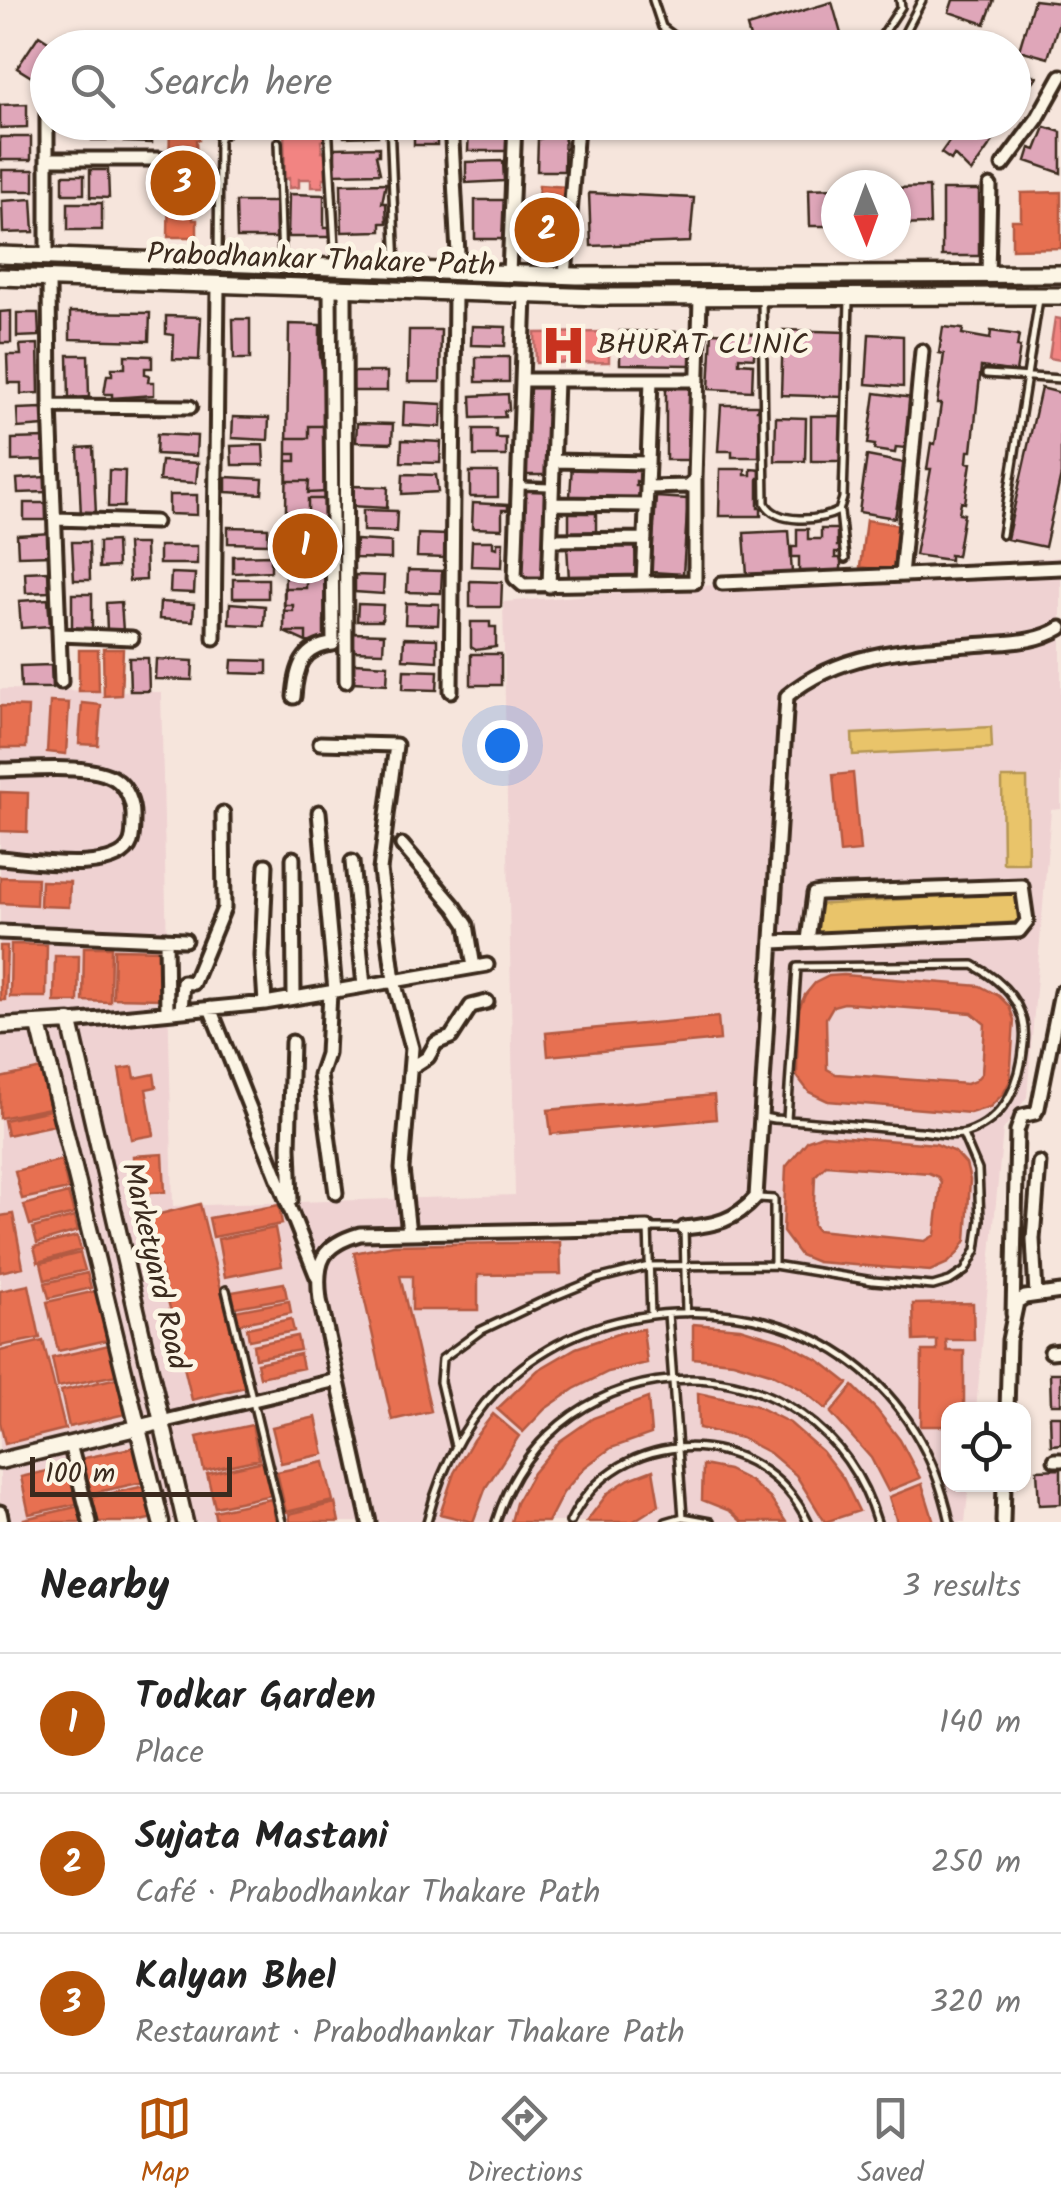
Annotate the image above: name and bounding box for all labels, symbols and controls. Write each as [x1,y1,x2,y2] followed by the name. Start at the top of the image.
[30,30,1031,140] search box
[145,55,332,115] text: Search here
[65,58,120,113] icon: search
[150,146,216,220] pin: 3
[821,170,911,260] north arrow
[514,192,580,268] pin: 2
[146,231,496,291] street label: Prabodhankar Thakare Path
[540,322,588,370] hospital icon: BHURAT CLINIC
[597,322,809,370] place label: BHURAT CLINIC
[272,508,338,584] pin: 1
[477,720,528,771] your location
[107,1157,201,1376] street label: Marketyard Road
[941,1402,1031,1492] map controls
[941,1402,1031,1492] button: locate
[30,1452,232,1496] scale bar
[45,1452,115,1497] text: 100 m
[40,1554,169,1621] text: Nearby
[902,1562,1021,1613] text: 3 results
[135,1668,376,1728] text: Todkar Garden
[68,1698,77,1749] text: 1
[939,1698,1021,1749] text: 140 m
[135,1728,204,1779] text: Place
[135,1808,388,1868] text: Sujata Mastani
[63,1838,82,1889] text: 2
[931,1838,1021,1889] text: 250 m
[135,1868,600,1919] text: Café · Prabodhankar Thakare Path
[135,1948,336,2008] text: Kalyan Bhel
[64,1978,81,2029] text: 3
[930,1978,1021,2029] text: 320 m
[135,2008,685,2059] text: Restaurant · Prabodhankar Thakare Path
[137,2091,192,2196] tab: Map
[467,2091,583,2196] tab: Directions
[857,2091,924,2196] tab: Saved

